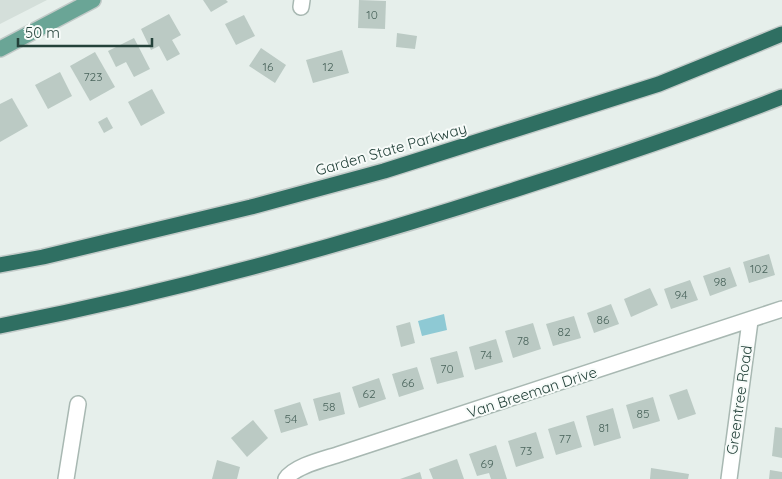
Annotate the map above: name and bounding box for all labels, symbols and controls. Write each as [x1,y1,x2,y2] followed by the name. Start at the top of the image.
[366,7,378,22] house number: 10
[18,15,151,47] scale bar
[25,23,60,42] text: 50 m
[263,59,274,74] house number: 16
[322,59,334,74] house number: 12
[83,69,103,84] house number: 723
[313,118,469,180] street label: Garden State Parkway
[750,261,768,276] house number: 102
[713,274,727,289] house number: 98
[674,287,688,302] house number: 94
[597,312,610,327] house number: 86
[557,324,571,339] house number: 82
[517,333,529,348] house number: 78
[722,344,756,456] street label: Greentree Road
[480,347,492,362] house number: 74
[440,361,454,376] house number: 70
[465,362,599,422] street label: Van Breeman Drive
[402,375,415,390] house number: 66
[362,386,376,401] house number: 62
[322,399,336,414] house number: 58
[636,406,650,421] house number: 85
[285,411,297,426] house number: 54
[599,420,609,435] house number: 81
[559,431,571,446] house number: 77
[520,443,532,458] house number: 73
[480,456,494,471] house number: 69

